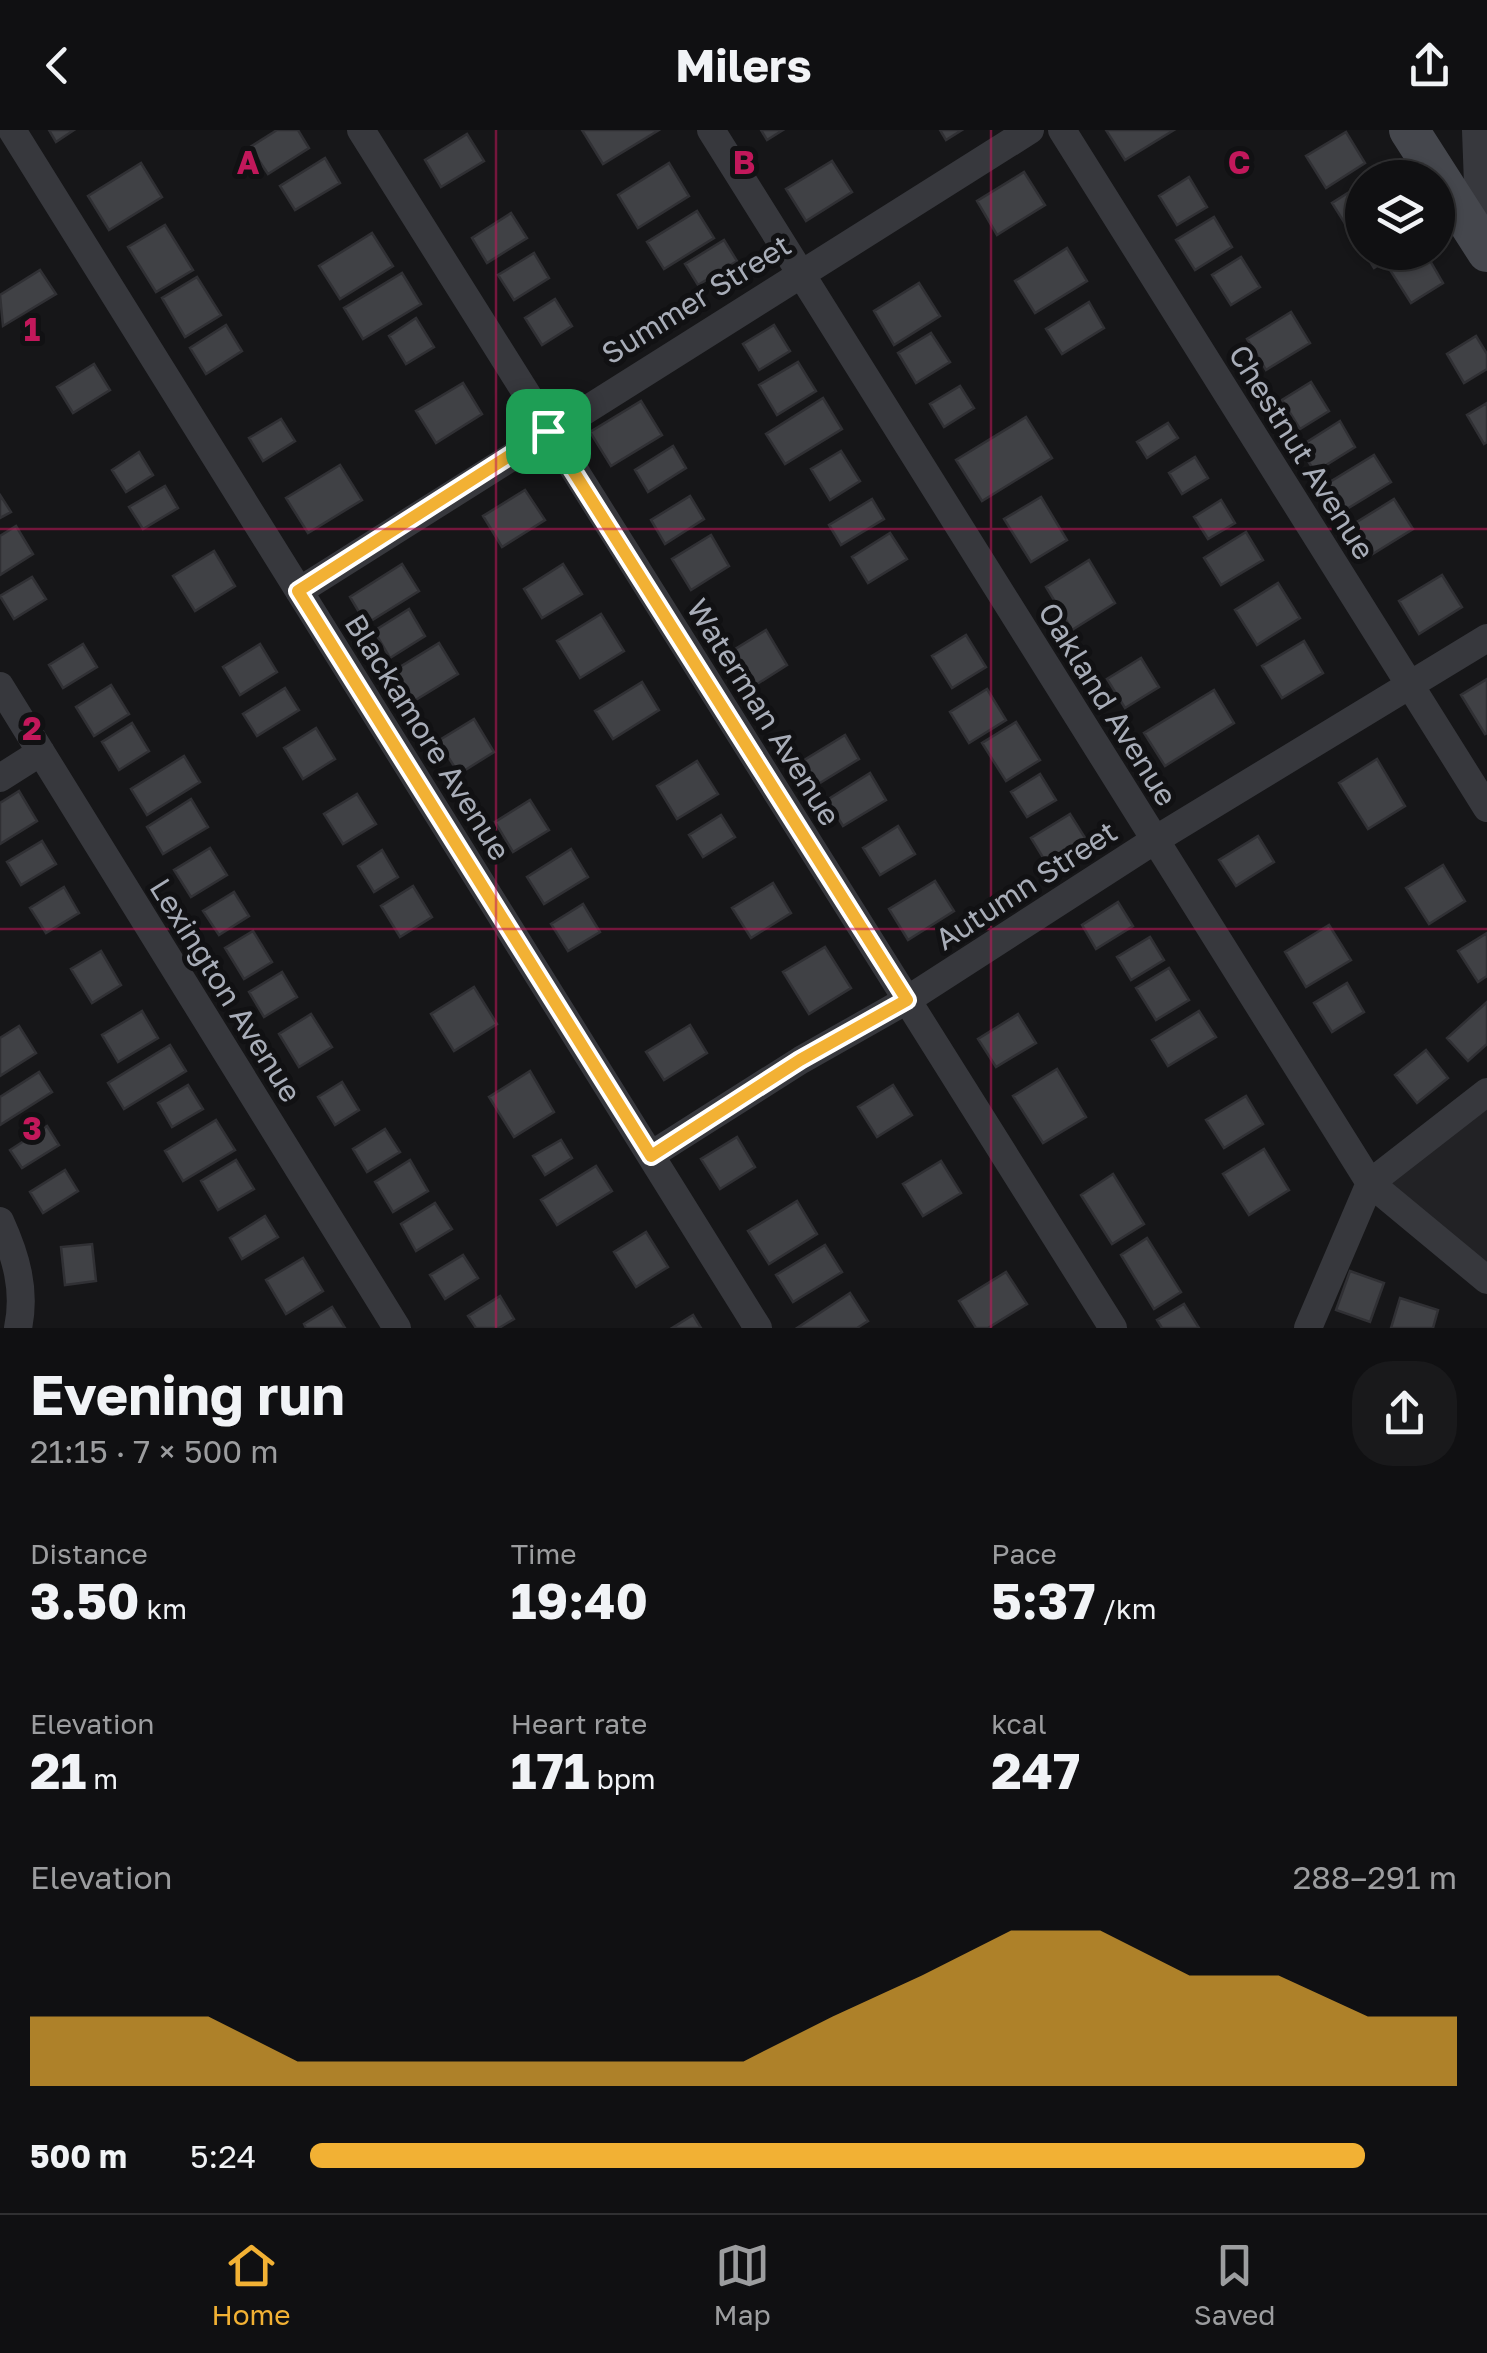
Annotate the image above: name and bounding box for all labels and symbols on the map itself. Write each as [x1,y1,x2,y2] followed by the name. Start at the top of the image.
[237,143,260,181] text: A
[733,143,755,181] text: B
[1228,143,1250,181] text: C
[595,227,797,371] street label: Summer Street
[24,310,40,348] text: 1
[1222,338,1382,566] street label: Chestnut Avenue
[506,389,591,474] pin
[680,592,848,832] street label: Waterman Avenue
[1031,596,1185,812] street label: Oakland Avenue
[338,607,518,867] street label: Blackamore Avenue
[22,709,42,747] text: 2
[929,813,1123,957] street label: Autumn Street
[143,872,309,1108] street label: Lexington Avenue
[22,1109,42,1147] text: 3

